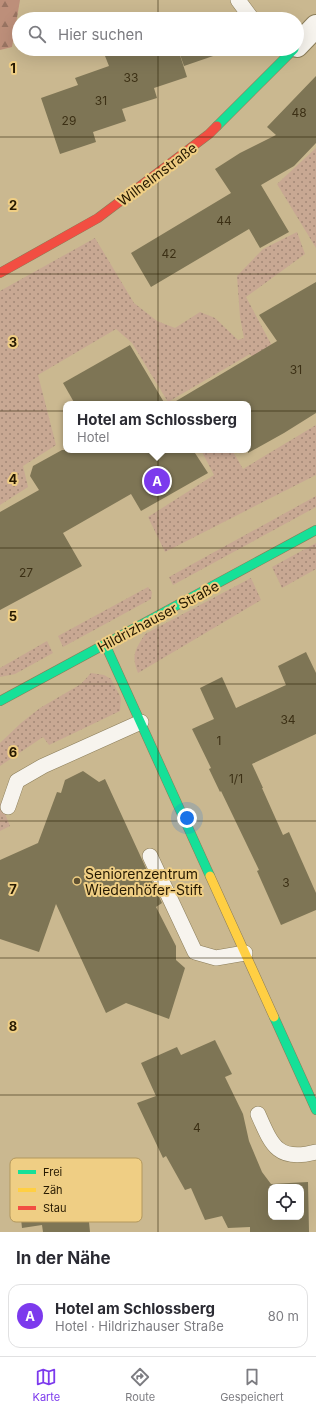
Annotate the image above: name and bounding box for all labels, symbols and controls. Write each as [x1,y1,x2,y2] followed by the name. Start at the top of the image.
[12,12,304,56] search box
[26,23,48,45] icon: search
[58,25,143,44] text: Hier suchen
[10,60,16,76] text: 1
[124,70,138,85] house number: 33
[95,93,107,108] house number: 31
[291,105,307,120] house number: 48
[62,113,76,128] house number: 29
[114,139,200,209] street label: Wilhelmstraße
[9,197,17,213] text: 2
[216,213,232,228] house number: 44
[161,246,177,261] house number: 42
[9,334,17,350] text: 3
[290,362,302,377] house number: 31
[63,401,251,453] popup
[77,410,237,429] text: Hotel am Schlossberg
[77,429,109,445] text: Hotel
[144,466,170,496] pin: A
[9,471,18,487] text: 4
[19,565,33,580] house number: 27
[94,577,222,655] street label: Hildrizhauser Straße
[9,608,17,624] text: 5
[280,712,296,727] house number: 34
[217,733,221,748] house number: 1
[9,744,17,760] text: 6
[229,771,243,786] house number: 1/1
[177,808,197,828] your location
[85,865,203,898] place label: Seniorenzentrum Wiedenhöfer-Stift
[282,875,290,890] house number: 3
[72,876,82,886] marker: Seniorenzentrum Wiedenhöfer-Stift
[9,881,17,897] text: 7
[9,1018,17,1034] text: 8
[193,1120,201,1135] house number: 4
[10,1158,142,1222] legend
[43,1165,62,1179] text: Frei
[43,1183,63,1197] text: Zäh
[268,1184,304,1220] map controls
[268,1184,304,1220] button: locate
[43,1201,66,1215] text: Stau
[16,1248,111,1268] text: In der Nähe
[55,1299,215,1318] text: Hotel am Schlossberg
[25,1308,35,1324] text: A
[268,1308,299,1324] text: 80 m
[55,1318,224,1334] text: Hotel · Hildrizhauser Straße
[32,1366,60,1404] tab: Karte
[125,1366,155,1404] tab: Route
[220,1366,284,1404] tab: Gespeichert

